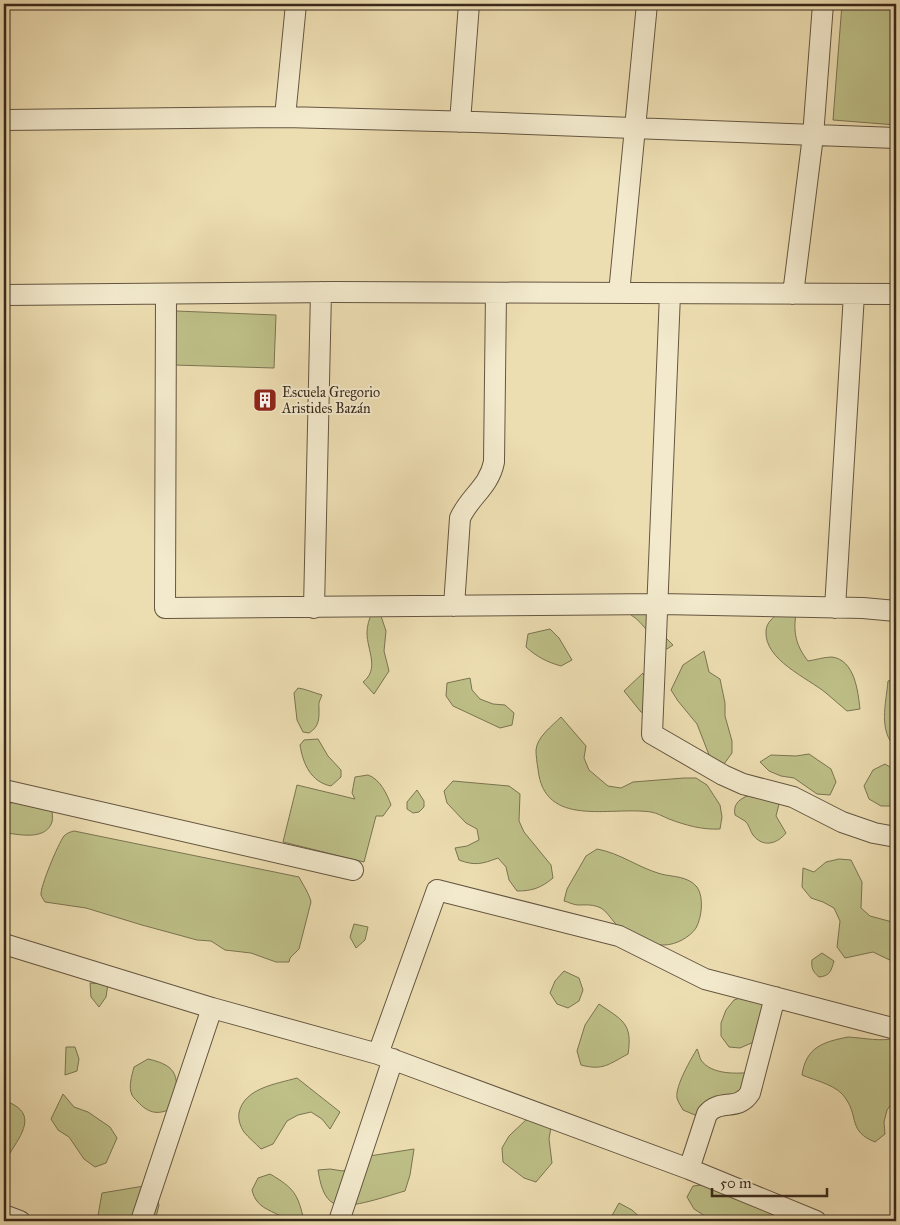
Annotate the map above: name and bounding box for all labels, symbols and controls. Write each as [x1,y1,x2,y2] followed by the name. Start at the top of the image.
[281,384,380,417] place label: Escuela Gregorio Aristides Bazán
[252,387,278,413] building icon: Escuela Gregorio Aristides Bazán
[712,1165,828,1197] scale bar
[720,1174,752,1192] text: 50 m

